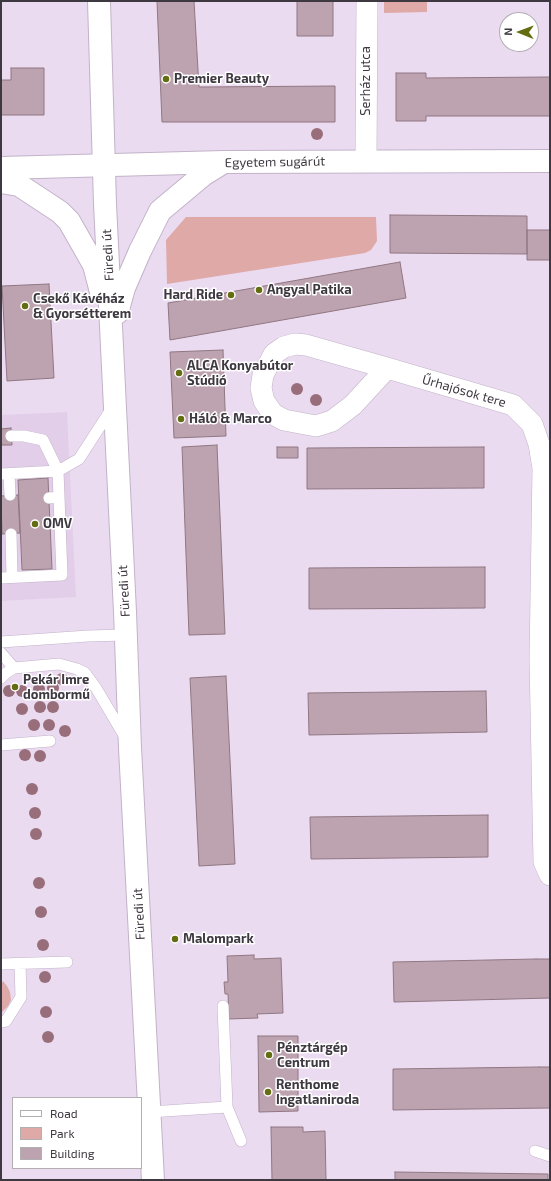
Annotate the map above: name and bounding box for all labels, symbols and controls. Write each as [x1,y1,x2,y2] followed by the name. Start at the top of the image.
[499,12,539,52] north arrow
[501,28,514,36] text: N
[358,46,374,116] street label: Serház utca
[174,71,269,87] place label: Premier Beauty
[161,74,171,84] marker: Premier Beauty
[225,153,325,171] street label: Egyetem sugárút
[99,229,117,281] street label: Füredi út
[267,282,352,298] place label: Angyal Patika
[254,285,264,295] marker: Angyal Patika
[163,287,223,303] place label: Hard Ride
[226,290,236,300] marker: Hard Ride
[33,291,131,322] place label: Csekő Kávéház & Gyorsétterem
[20,301,30,311] marker: Csekő Kávéház & Gyorsétterem
[187,358,293,389] place label: ALCA Konyabútor Stúdió
[174,368,184,378] marker: ALCA Konyabútor Stúdió
[420,372,508,410] street label: Űrhajósok tere
[189,411,272,427] place label: Háló & Marco
[176,414,186,424] marker: Háló & Marco
[43,516,72,532] place label: OMV
[30,519,40,529] marker: OMV
[115,565,133,617] street label: Füredi út
[23,672,90,703] place label: Pekár Imre dombormű
[10,682,20,692] marker: Pekár Imre dombormű
[130,888,148,940] street label: Füredi út
[183,931,254,947] place label: Malompark
[170,934,180,944] marker: Malompark
[277,1040,348,1071] place label: Pénztárgép Centrum
[264,1050,274,1060] marker: Pénztárgép Centrum
[276,1077,359,1108] place label: Renthome Ingatlaniroda
[263,1087,273,1097] marker: Renthome Ingatlaniroda
[12,1097,142,1169] legend
[50,1106,78,1120] text: Road
[50,1126,75,1140] text: Park
[50,1146,94,1160] text: Building

